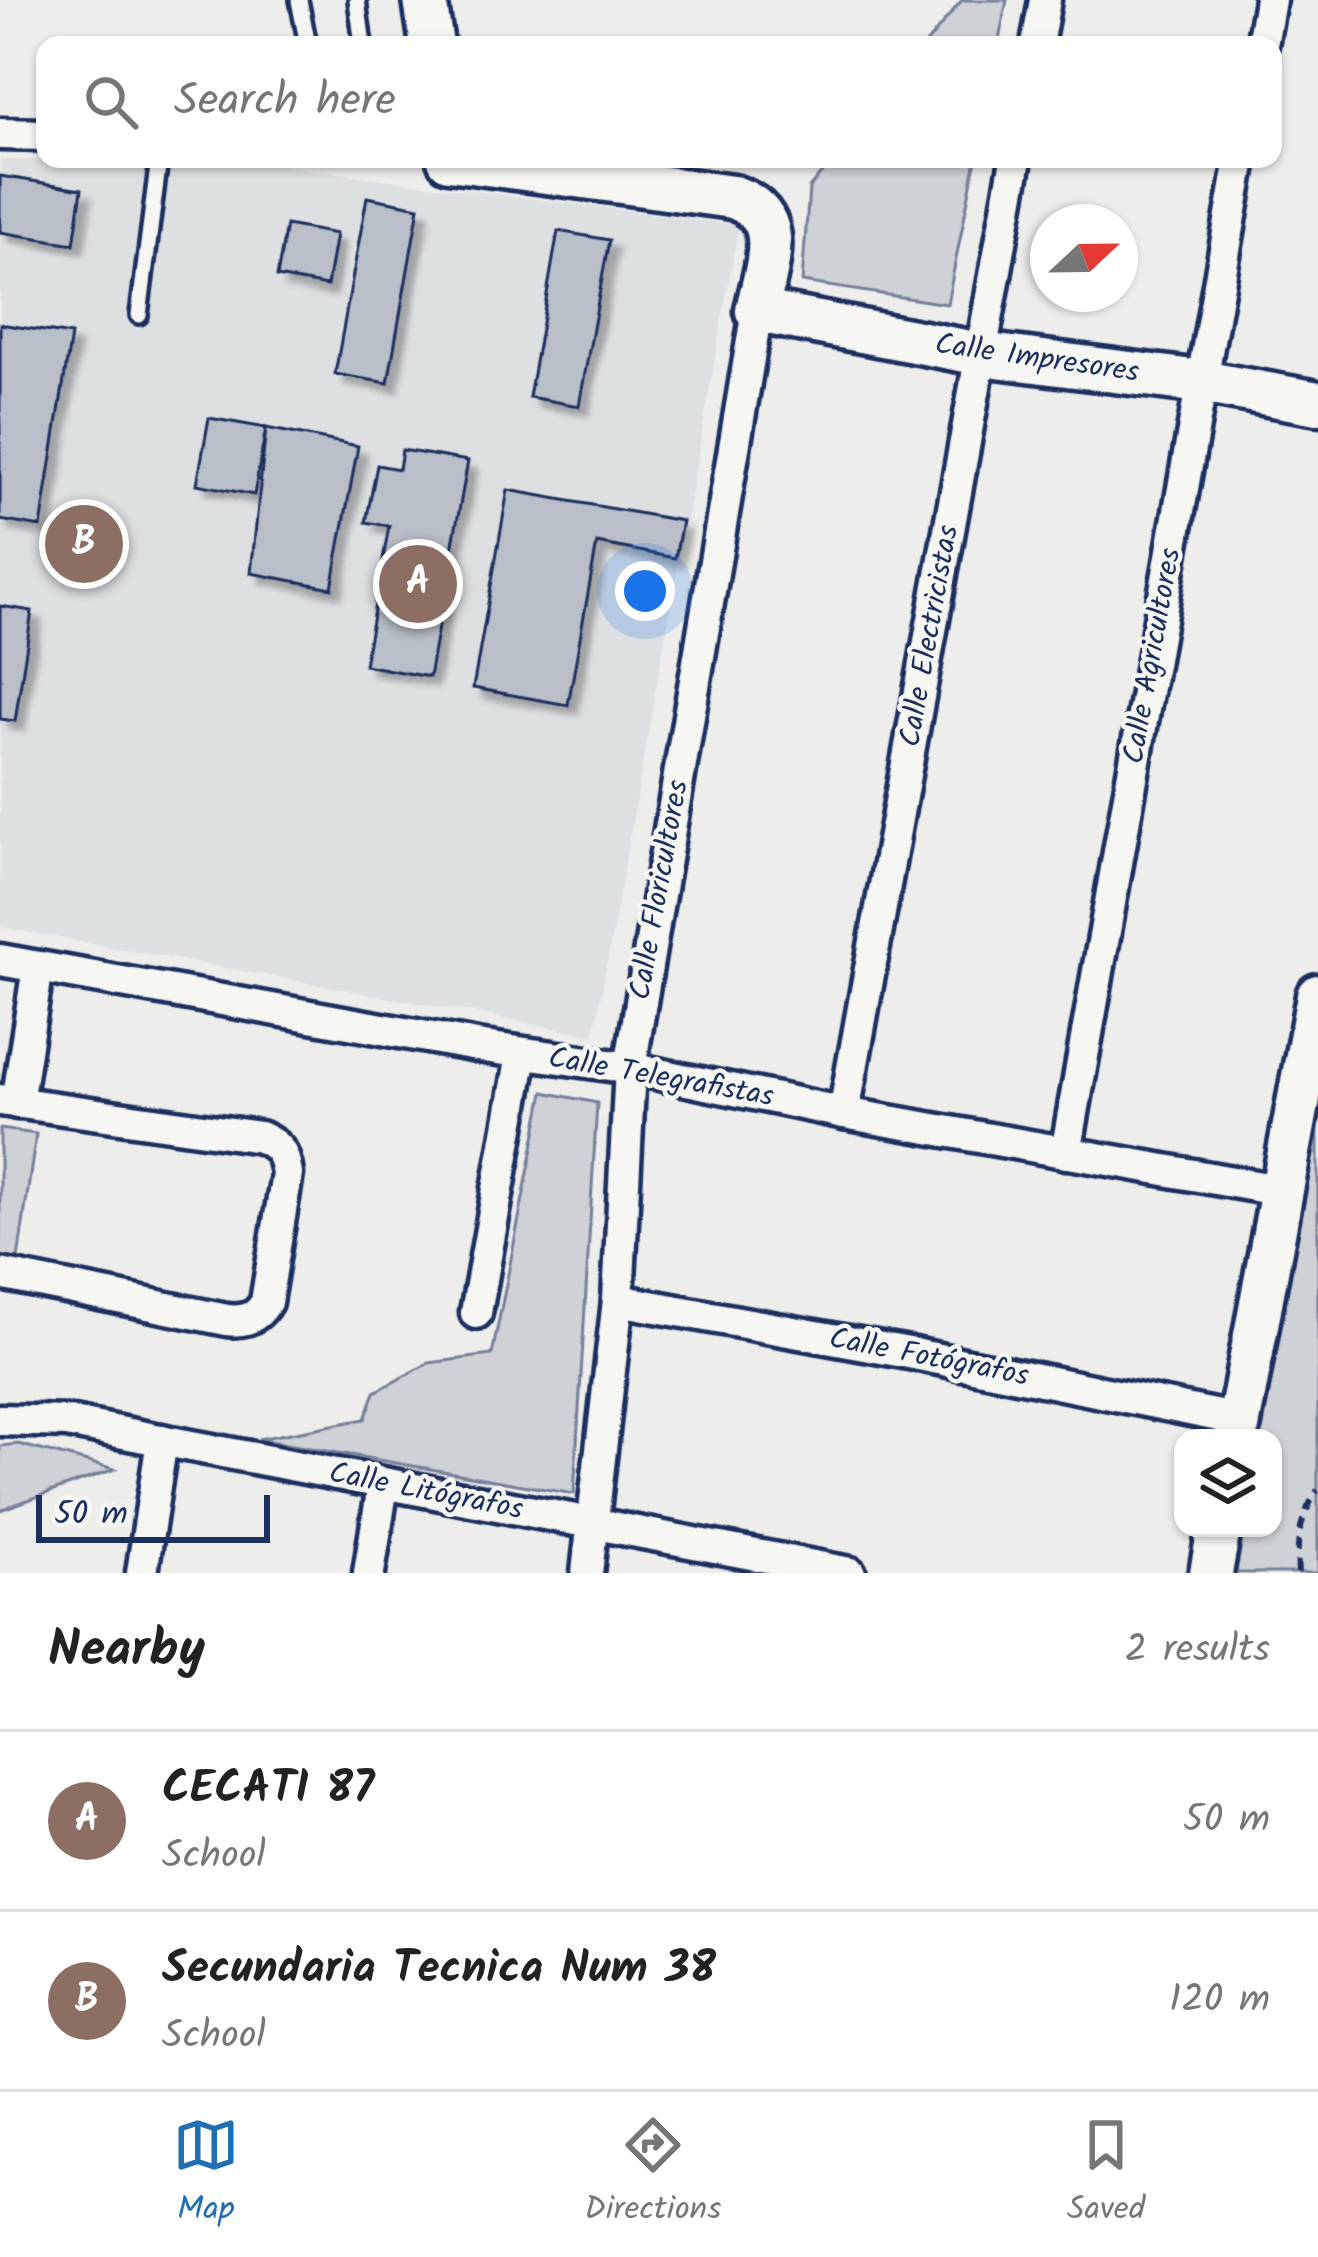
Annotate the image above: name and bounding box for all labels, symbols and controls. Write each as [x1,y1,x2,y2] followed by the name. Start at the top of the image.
[36,36,1282,168] search box
[174,66,396,138] text: Search here
[78,69,144,135] icon: search
[1030,204,1138,312] north arrow
[932,321,1142,397] street label: Calle Impresores
[45,499,123,589] pin: B
[887,521,973,751] street label: Calle Electricistas
[379,539,457,629] pin: A
[1110,544,1196,768] street label: Calle Agricultores
[615,561,675,621] your location
[617,776,703,1004] street label: Calle Floricultores
[545,1035,778,1121] street label: Calle Telegrafistas
[825,1315,1033,1401] street label: Calle Fotógrafos
[1174,1429,1282,1537] map controls
[1174,1429,1282,1537] button: layers
[325,1450,527,1534] street label: Calle Litógrafos
[36,1489,270,1542] scale bar
[54,1489,128,1542] text: 50 m
[48,1611,205,1692] text: Nearby
[1125,1620,1270,1682] text: 2 results
[162,1754,374,1826] text: CECATI 87
[75,1790,99,1852] text: A
[1183,1790,1270,1852] text: 50 m
[162,1826,266,1888] text: School
[162,1934,716,2006] text: Secundaria Tecnica Num 38
[75,1970,99,2032] text: B
[1169,1970,1270,2032] text: 120 m
[162,2006,266,2068] text: School
[173,2112,239,2237] tab: Map
[584,2112,721,2237] tab: Directions
[1067,2112,1145,2237] tab: Saved

